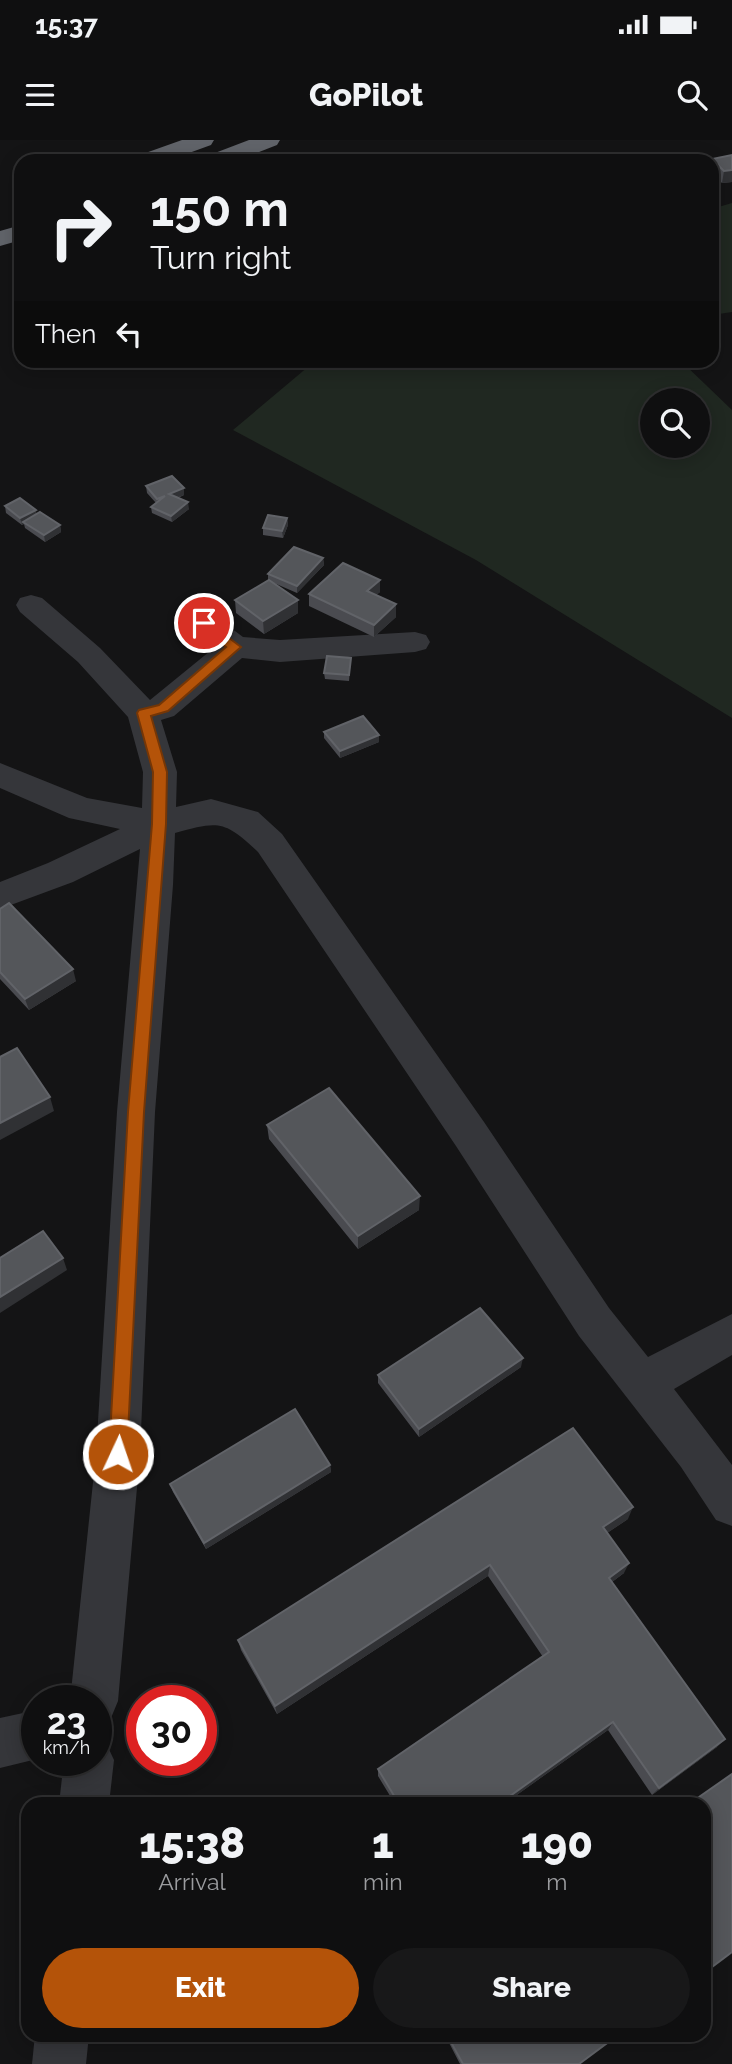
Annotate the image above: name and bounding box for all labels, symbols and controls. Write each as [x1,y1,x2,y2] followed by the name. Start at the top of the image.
[35,10,98,40] text: 15:37
[21,76,59,114] icon: menu
[309,76,423,113] text: GoPilot
[673,76,711,114] icon: search
[150,180,289,237] text: 150 m
[35,182,126,273] icon: right
[150,239,291,276] text: Turn right
[110,315,148,353] icon: left
[35,319,96,349] text: Then
[640,388,710,458] map controls
[640,388,710,458] button: search
[174,593,234,653] pin
[185,604,223,642] icon: arrive
[81,1417,155,1491] position arrow
[126,1685,217,1776] speed limit sign: 30
[47,1701,86,1742] text: 23
[43,1737,90,1758] text: km/h
[139,1819,245,1868] text: 15:38
[372,1819,394,1868] text: 1
[521,1819,593,1868] text: 190
[158,1868,226,1895] text: Arrival
[363,1868,403,1895] text: min
[546,1868,567,1895] text: m
[42,1948,359,2028] button: Exit
[373,1948,690,2028] button: Share

